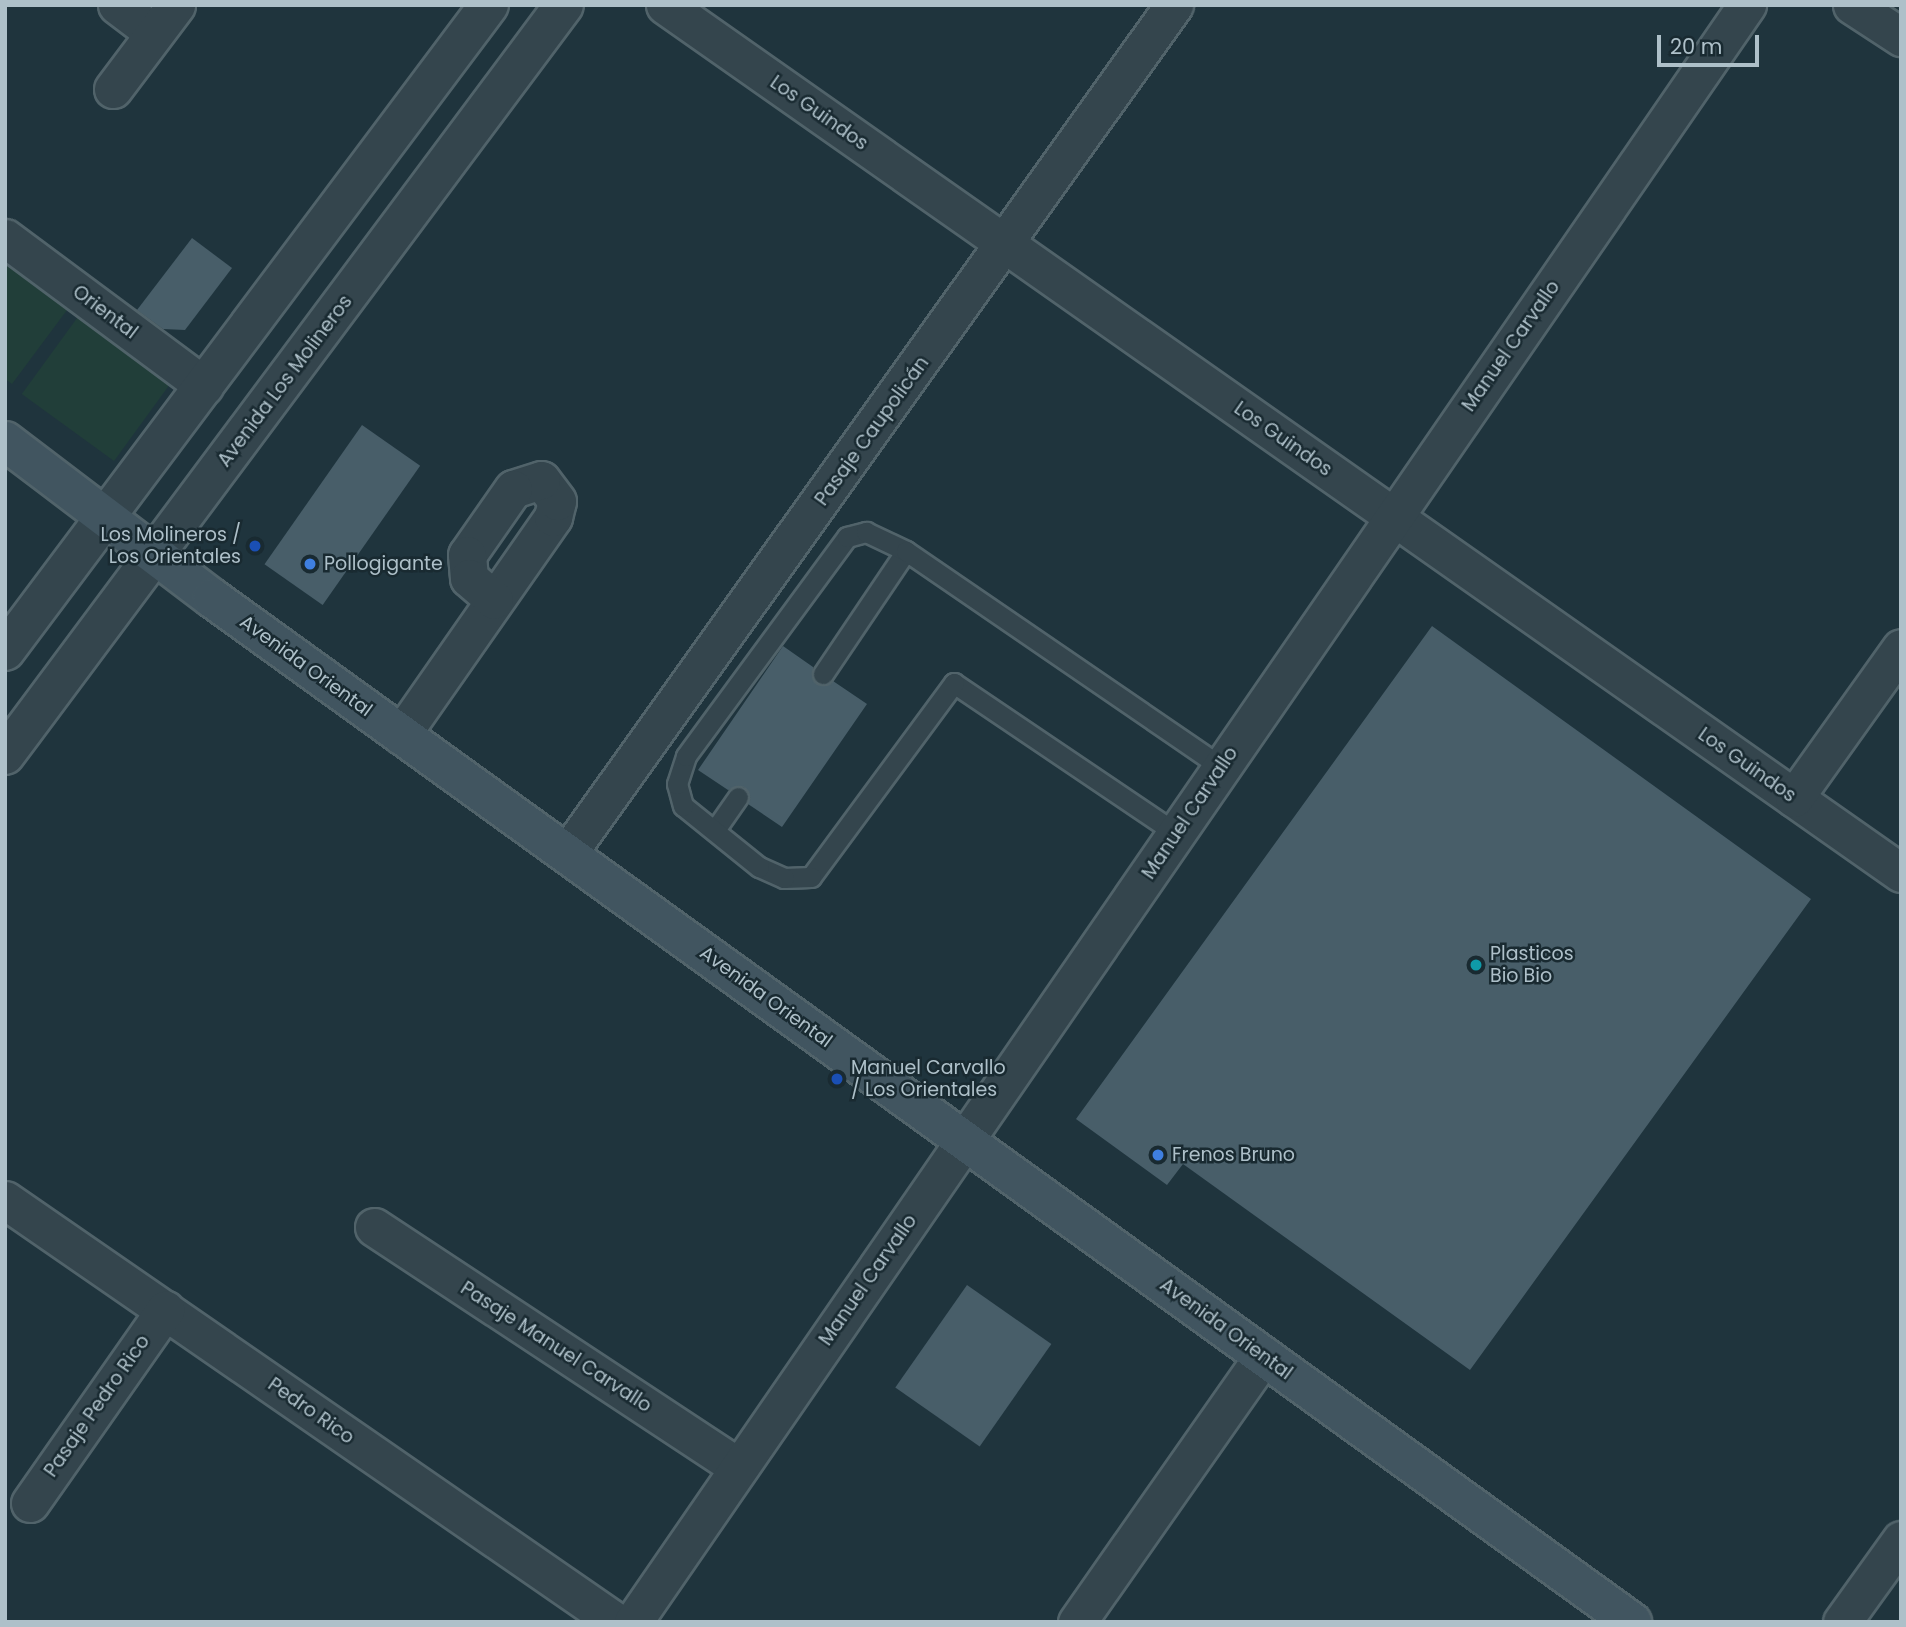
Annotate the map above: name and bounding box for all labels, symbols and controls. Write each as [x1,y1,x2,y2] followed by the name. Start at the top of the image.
[1661,21,1762,65] scale bar
[1670,32,1723,61] text: 20 m
[766,71,872,155] street label: Los Guindos
[1457,276,1565,416] street label: Manuel Carvallo
[68,280,142,344] street label: Oriental
[213,291,357,471] street label: Avenida Los Molineros
[810,352,934,510] street label: Pasaje Caupolicán
[1230,397,1336,481] street label: Los Guindos
[101,524,241,568] place label: Los Molineros / Los Orientales
[247,538,263,554] marker: Los Molineros / Los Orientales
[324,553,443,575] place label: Pollogigante
[302,556,318,572] marker: Pollogigante
[235,610,377,722] street label: Avenida Oriental
[1694,723,1800,807] street label: Los Guindos
[1137,743,1243,883] street label: Manuel Carvallo
[695,941,837,1053] street label: Avenida Oriental
[1490,943,1574,987] place label: Plasticos Bio Bio
[1468,957,1484,973] marker: Plasticos Bio Bio
[851,1057,1006,1101] place label: Manuel Carvallo / Los Orientales
[829,1071,845,1087] marker: Manuel Carvallo / Los Orientales
[1172,1144,1295,1166] place label: Frenos Bruno
[1150,1147,1166,1163] marker: Frenos Bruno
[814,1210,922,1350] street label: Manuel Carvallo
[1155,1273,1297,1385] street label: Avenida Oriental
[456,1277,656,1417] street label: Pasaje Manuel Carvallo
[39,1331,155,1481] street label: Pasaje Pedro Rico
[264,1373,358,1449] street label: Pedro Rico

